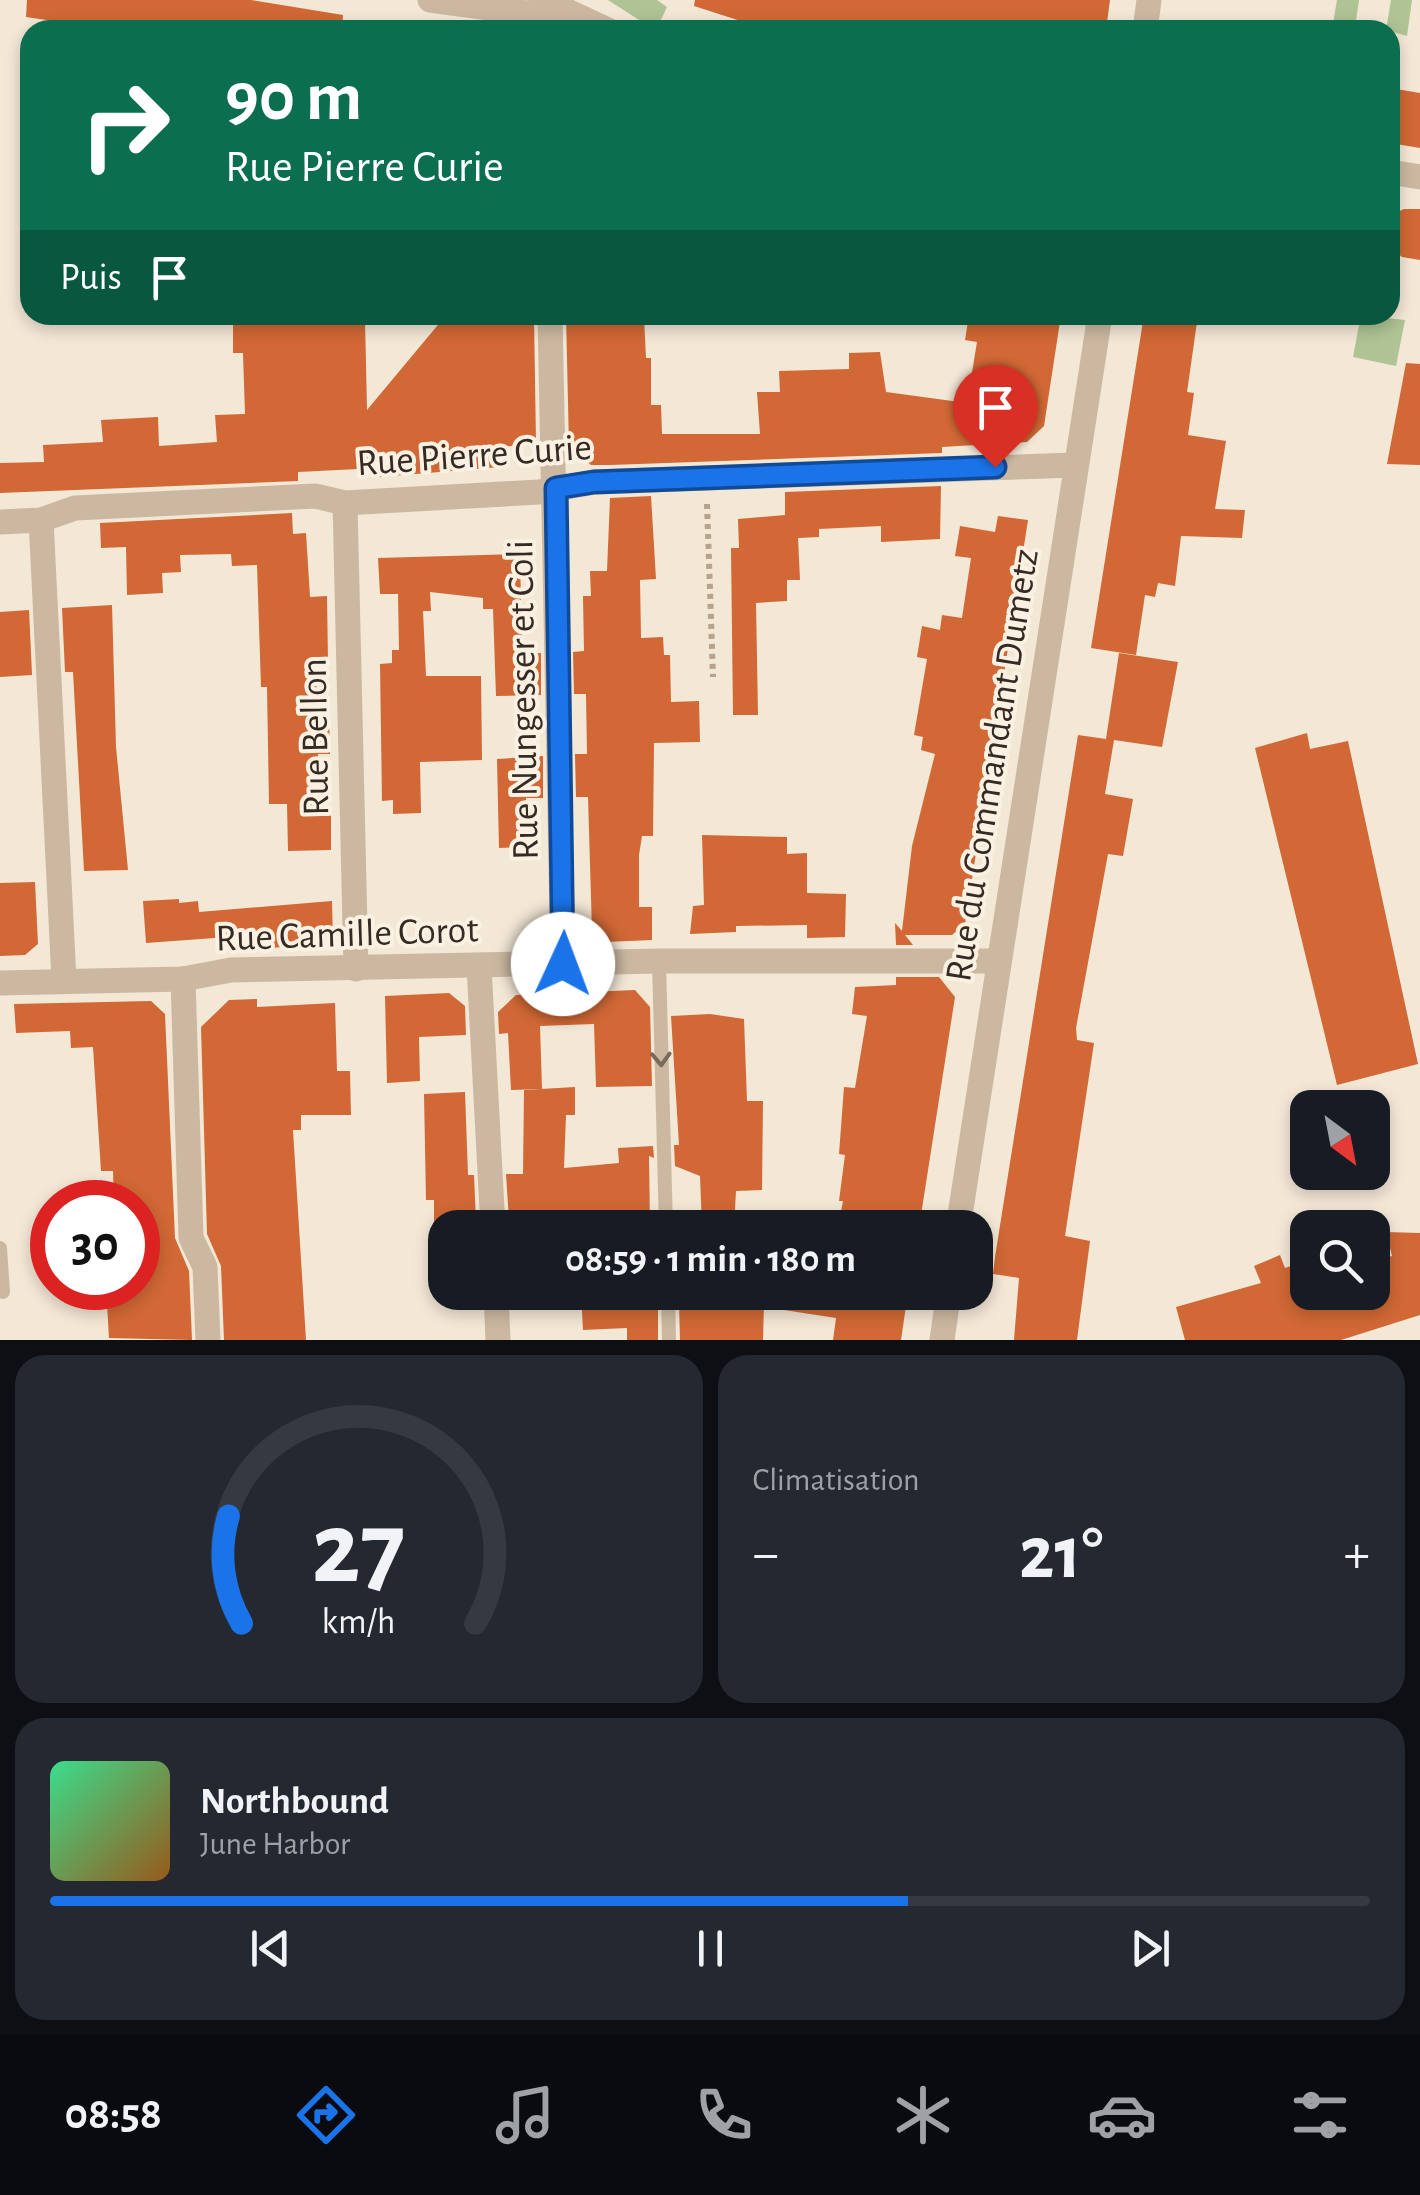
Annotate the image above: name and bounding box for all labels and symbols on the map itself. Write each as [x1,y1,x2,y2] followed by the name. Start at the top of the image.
[953,365,1038,468] pin
[355,429,593,483] street label: Rue Pierre Curie
[502,540,546,860] street label: Rue Nungesser et Coli
[940,546,1046,984] street label: Rue du Commandant Dumetz
[296,658,336,816] street label: Rue Bellon
[215,911,479,959] street label: Rue Camille Corot
[511,912,615,1016] position arrow
[651,1051,672,1067] one-way arrow
[1290,1090,1390,1190] north arrow
[30,1180,160,1310] speed limit sign: 30

